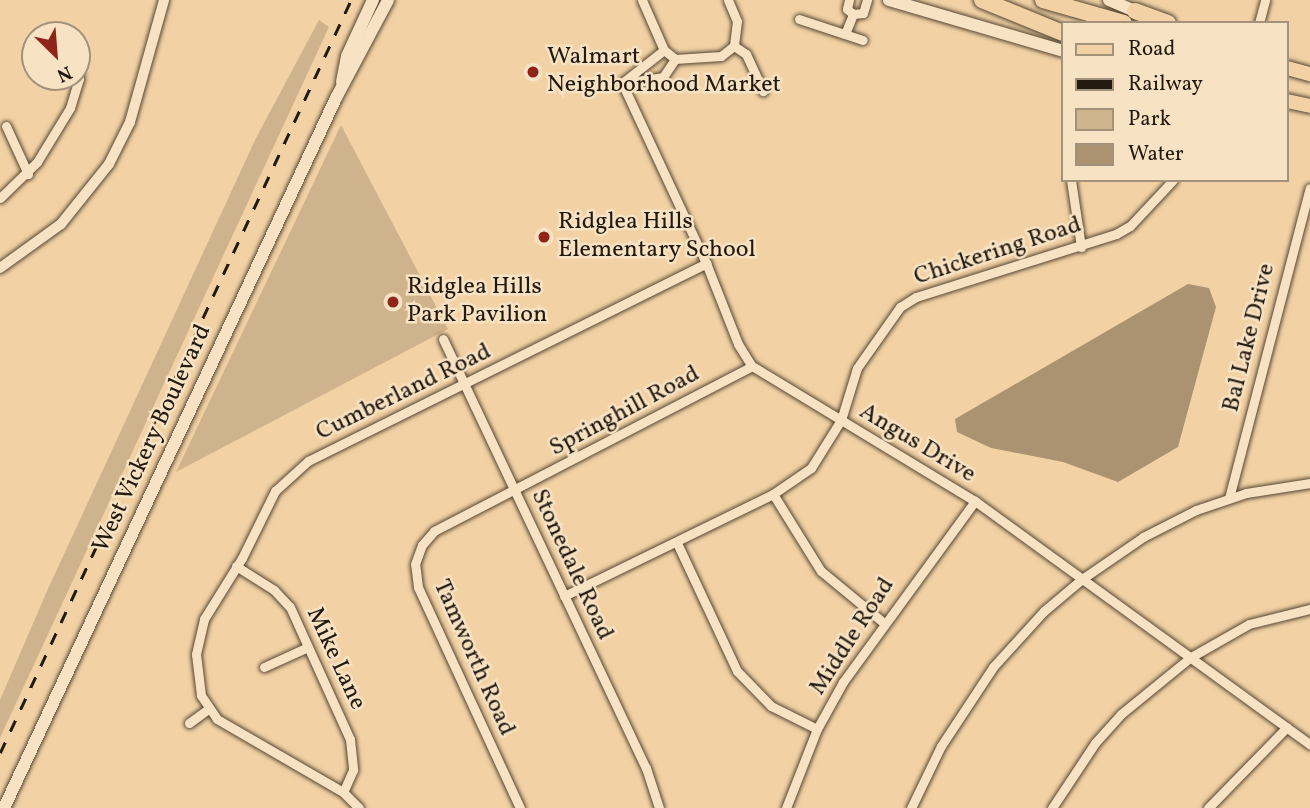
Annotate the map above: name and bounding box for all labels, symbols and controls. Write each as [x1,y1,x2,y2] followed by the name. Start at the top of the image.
[21,21,91,91] north arrow
[1062,21,1289,182] legend
[1128,35,1175,64] text: Road
[547,44,781,100] place label: Walmart Neighborhood Market
[52,59,76,88] text: N
[525,64,541,80] marker: Walmart Neighborhood Market
[1128,70,1203,99] text: Railway
[1128,105,1171,134] text: Park
[1128,140,1184,169] text: Water
[558,209,756,265] place label: Ridglea Hills Elementary School
[911,211,1085,293] street label: Chickering Road
[536,229,552,245] marker: Ridglea Hills Elementary School
[1218,261,1282,415] street label: Bal Lake Drive
[407,274,547,330] place label: Ridglea Hills Park Pavilion
[385,294,401,310] marker: Ridglea Hills Park Pavilion
[87,320,219,558] street label: West Vickery Boulevard
[312,338,496,448] street label: Cumberland Road
[545,360,705,464] street label: Springhill Road
[854,398,980,490] street label: Angus Drive
[524,485,618,645] street label: Stonedale Road
[804,573,902,701] street label: Middle Road
[426,576,520,740] street label: Tamworth Road
[299,603,371,715] street label: Mike Lane

